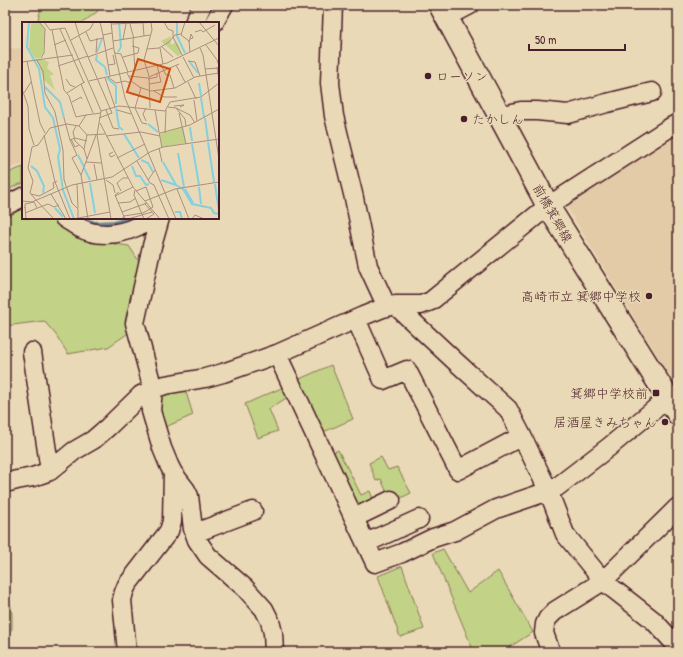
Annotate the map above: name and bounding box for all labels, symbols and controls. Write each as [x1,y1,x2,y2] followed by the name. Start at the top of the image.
[22,22,219,219] inset map
[529,26,625,52] scale bar
[535,31,556,48] text: 50 m
[436,67,488,85] place label: ローソン
[423,71,433,81] marker: ローソン
[472,110,524,128] place label: たかしん
[459,114,469,124] marker: たかしん
[529,180,578,247] street label: 前橋箕郷線
[521,287,641,305] place label: 高崎市立 箕郷中学校
[644,291,654,301] marker: 高崎市立 箕郷中学校
[570,384,648,402] place label: 箕郷中学校前
[651,388,661,398] marker: 箕郷中学校前
[554,413,657,431] place label: 居酒屋きみちゃん
[660,417,670,427] marker: 居酒屋きみちゃん

